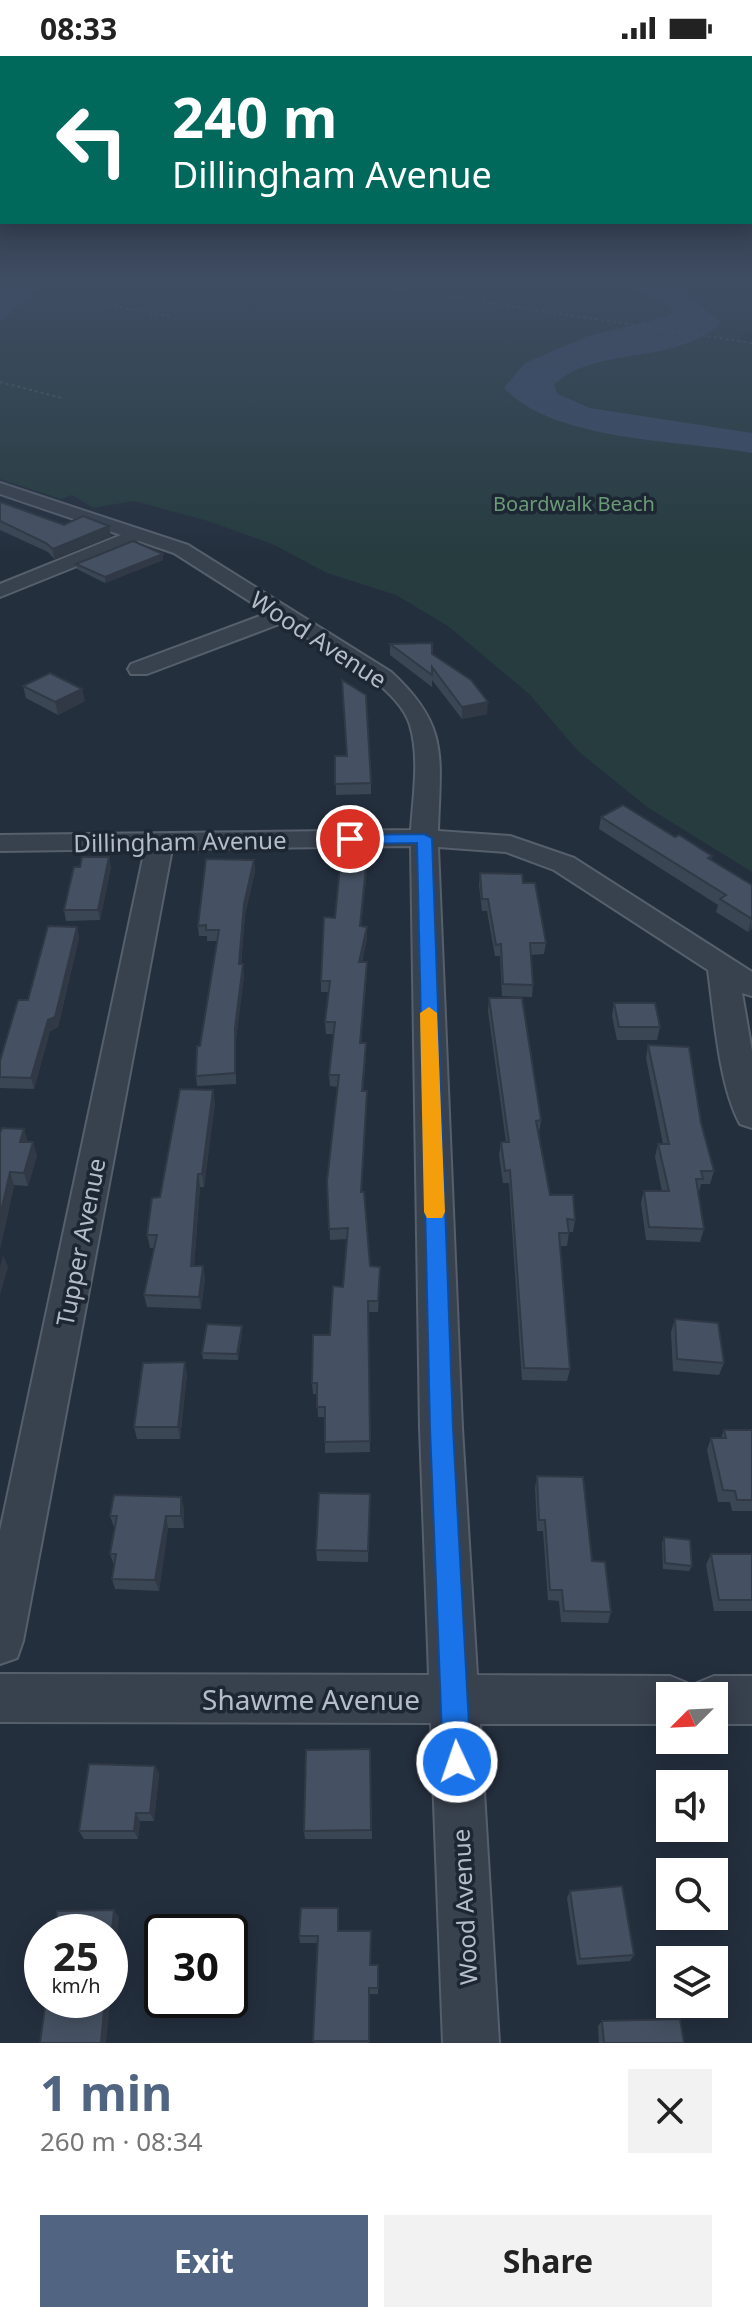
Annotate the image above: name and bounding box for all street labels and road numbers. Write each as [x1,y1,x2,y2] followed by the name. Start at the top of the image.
[245,583,393,695] street label: Wood Avenue
[73,823,287,859] street label: Dillingham Avenue
[48,1155,112,1329] street label: Tupper Avenue
[202,1680,420,1718] street label: Shawme Avenue
[443,1828,485,1986] street label: Wood Avenue

